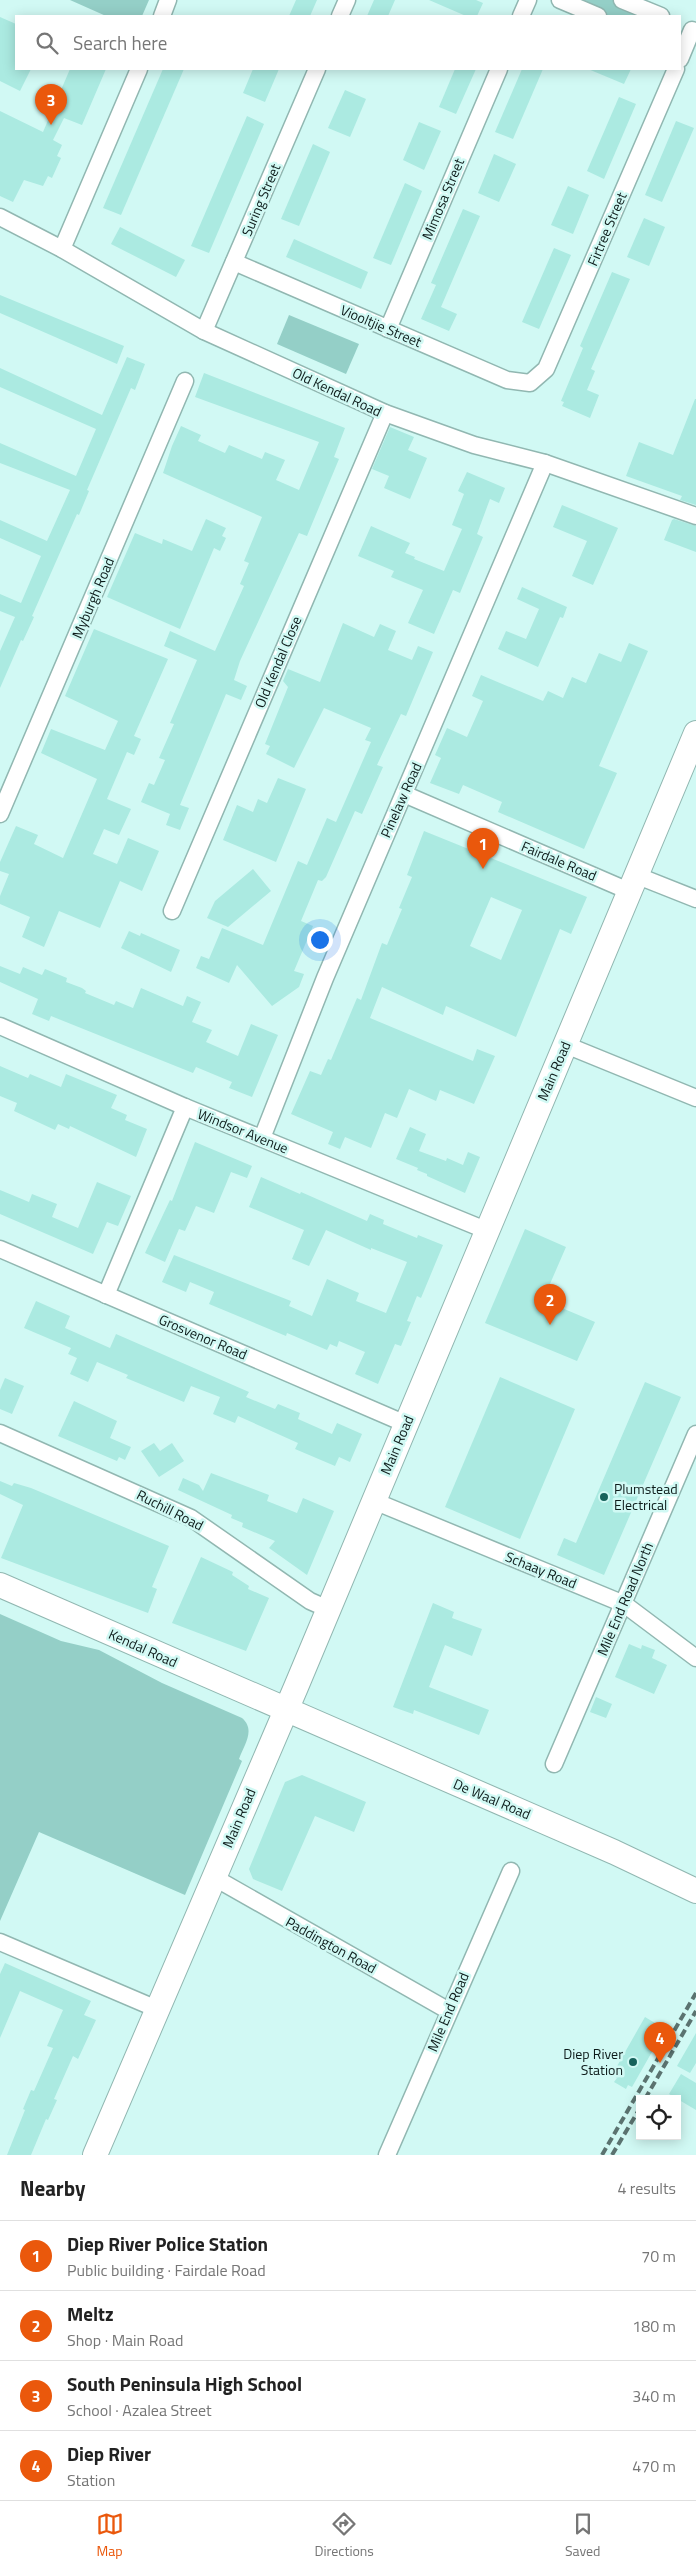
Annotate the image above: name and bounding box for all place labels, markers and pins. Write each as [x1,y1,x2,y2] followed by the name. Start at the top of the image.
[35,84,67,125] pin: 3
[467,828,499,869] pin: 1
[534,1284,566,1325] pin: 2
[614,1478,678,1515] place label: Plumstead Electrical
[598,1491,610,1503] marker: Plumstead Electrical
[644,2022,676,2063] pin: 4
[563,2043,623,2080] place label: Diep River Station
[627,2056,639,2068] marker: Diep River Station

